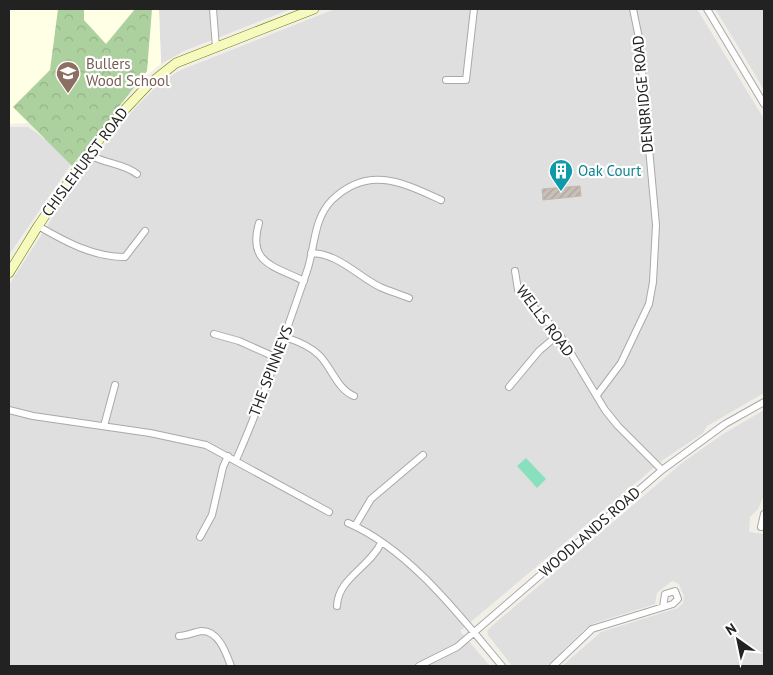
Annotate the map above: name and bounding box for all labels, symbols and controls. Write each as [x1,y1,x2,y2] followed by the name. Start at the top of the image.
[628,35,657,154] street label: DENBRIDGE ROAD
[86,54,170,90] place label: Bullers Wood School
[55,60,81,94] school or university icon: Bullers Wood School
[37,103,132,220] street label: CHISLEHURST ROAD
[548,158,574,192] building icon: Oak Court
[578,161,641,180] place label: Oak Court
[512,281,578,360] street label: WELLS ROAD
[245,323,297,419] street label: THE SPINNEYS
[535,483,644,581] street label: WOODLANDS ROAD
[713,615,763,665] north arrow
[722,619,740,639] text: N

